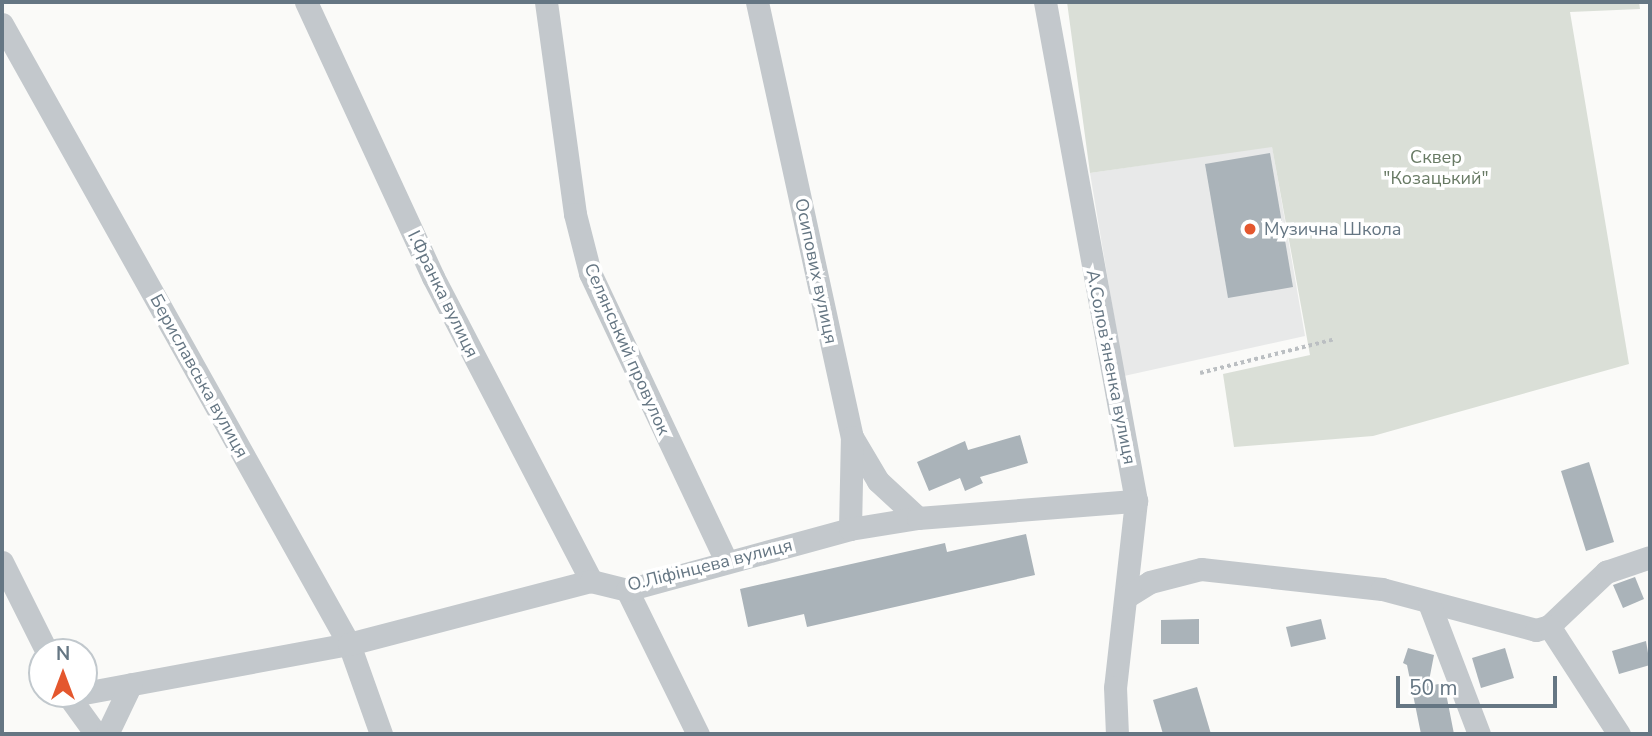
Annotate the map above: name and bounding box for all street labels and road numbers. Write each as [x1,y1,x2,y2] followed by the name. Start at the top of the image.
[790,196,842,346] street label: Осипових вулиця
[403,227,483,361] street label: І.Франка вулиця
[579,260,675,438] street label: Селянський провулок
[1082,268,1140,466] street label: А.Солов’яненка вулиця
[145,291,253,461] street label: Бериславська вулиця
[625,534,795,596] street label: О.Ліфінцева вулиця

